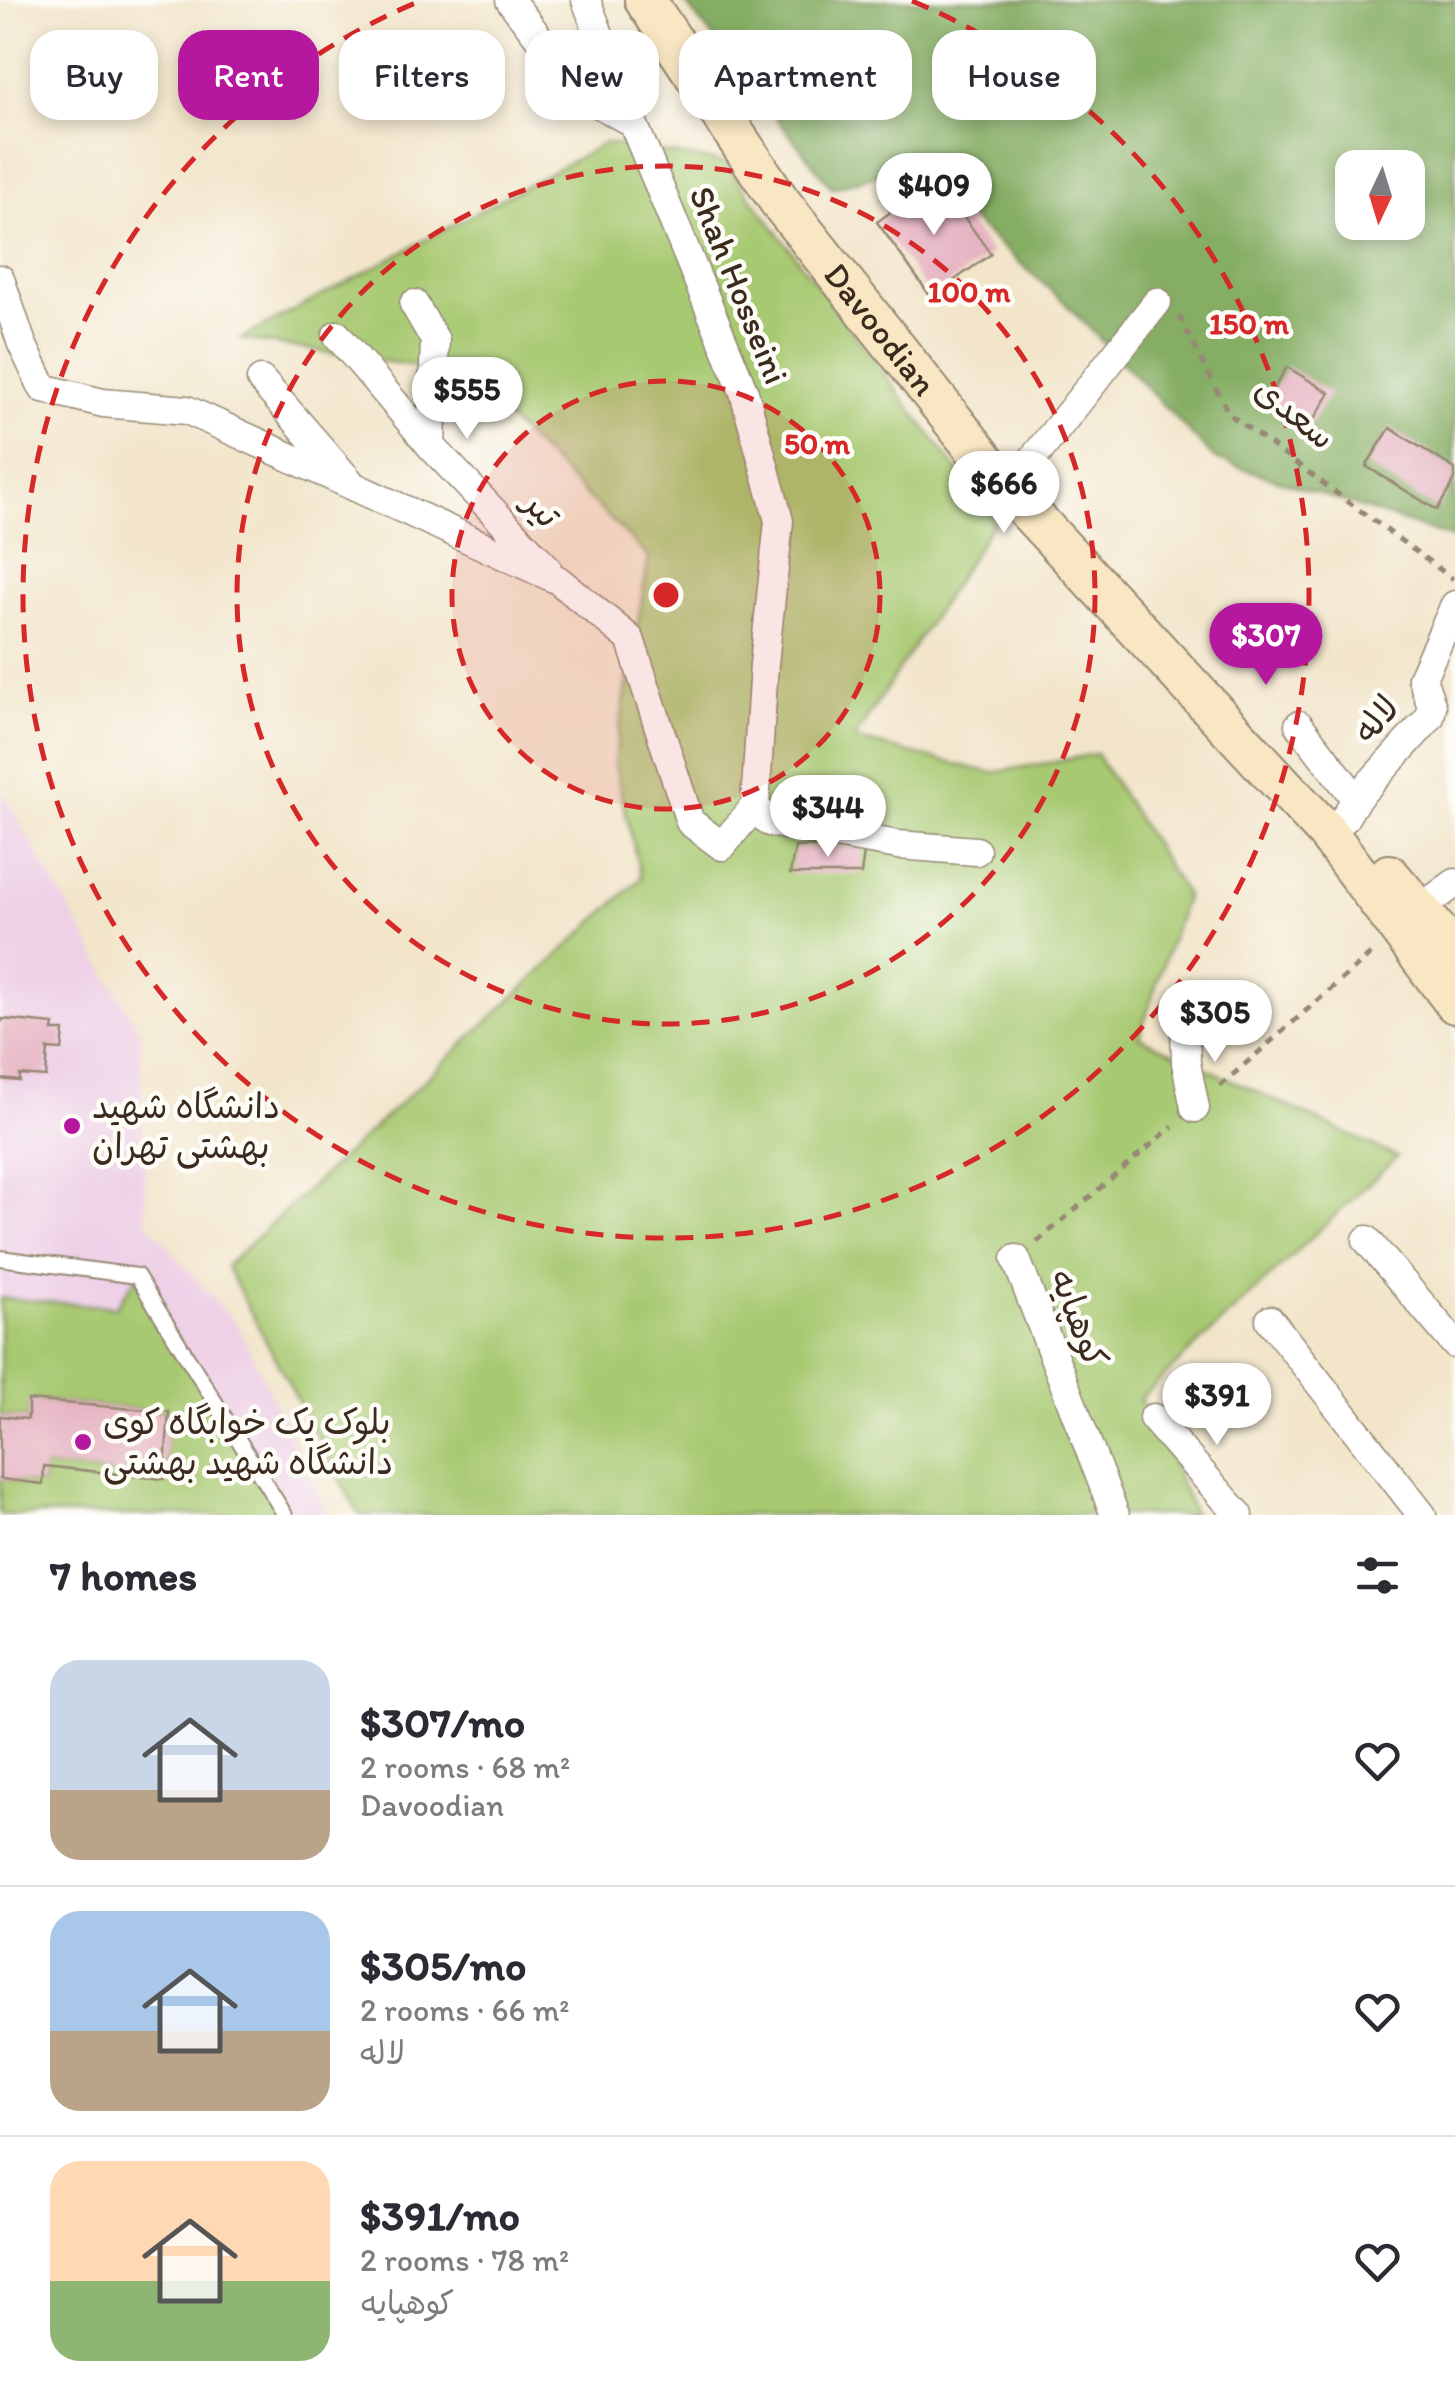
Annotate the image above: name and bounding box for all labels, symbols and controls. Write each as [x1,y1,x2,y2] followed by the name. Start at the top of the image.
[30,30,158,120] chip: Buy
[178,30,319,120] chip: Rent
[339,30,505,120] chip: Filters
[525,30,659,120] chip: New
[679,30,912,120] chip: Apartment
[932,30,1096,120] chip: House
[1335,150,1425,240] north arrow
[1335,150,1425,240] map controls
[875,153,993,238] pin: $409
[898,166,970,204] text: $409
[680,180,798,390] street label: Shah Hosseini
[815,254,946,404] street label: Davoodian
[928,273,1011,310] text: 100 m
[1209,305,1290,342] text: 150 m
[408,357,526,442] pin: $555
[1246,368,1344,458] street label: سعدی
[434,370,500,408] text: $555
[784,425,851,462] text: 50 m
[945,451,1063,536] pin: $666
[970,464,1038,502] text: $666
[513,480,570,537] street label: تیر
[648,577,684,613] centre of rings
[1207,603,1325,688] pin: $307
[1231,616,1301,654] text: $307
[1344,687,1408,751] street label: لاله
[769,775,887,860] pin: $344
[792,788,864,826] text: $344
[1156,980,1274,1065] pin: $305
[1180,993,1250,1031] text: $305
[92,1085,280,1169] place label: دانشگاه شهید بهشتی تهران
[61,1115,83,1137] marker: دانشگاه شهید بهشتی تهران
[1040,1262,1117,1374] street label: کوهپایه
[1158,1363,1276,1448] pin: $391
[1184,1376,1250,1414] text: $391
[103,1401,393,1485] place label: بلوک یک خوابگاه کوی دانشگاه شهید بهشتی
[72,1431,94,1453] marker: بلوک یک خوابگاه کوی دانشگاه شهید بهشتی
[1350,1548,1405,1603] icon: filters
[50,1550,197,1601] text: 7 homes
[360,1697,525,1748] text: $307/mo
[130,1700,250,1820] icon: home
[1350,1733,1405,1788] icon: heart
[360,1748,570,1786] text: 2 rooms · 68 m²
[360,1786,504,1824] text: Davoodian
[360,1940,526,1991] text: $305/mo
[130,1951,250,2071] icon: home
[1350,1984,1405,2039] icon: heart
[360,1991,570,2029] text: 2 rooms · 66 m²
[360,2034,405,2072] text: لاله
[360,2190,520,2241] text: $391/mo
[130,2201,250,2321] icon: home
[1350,2234,1405,2289] icon: heart
[360,2241,569,2279] text: 2 rooms · 78 m²
[360,2284,454,2322] text: کوهپایه

